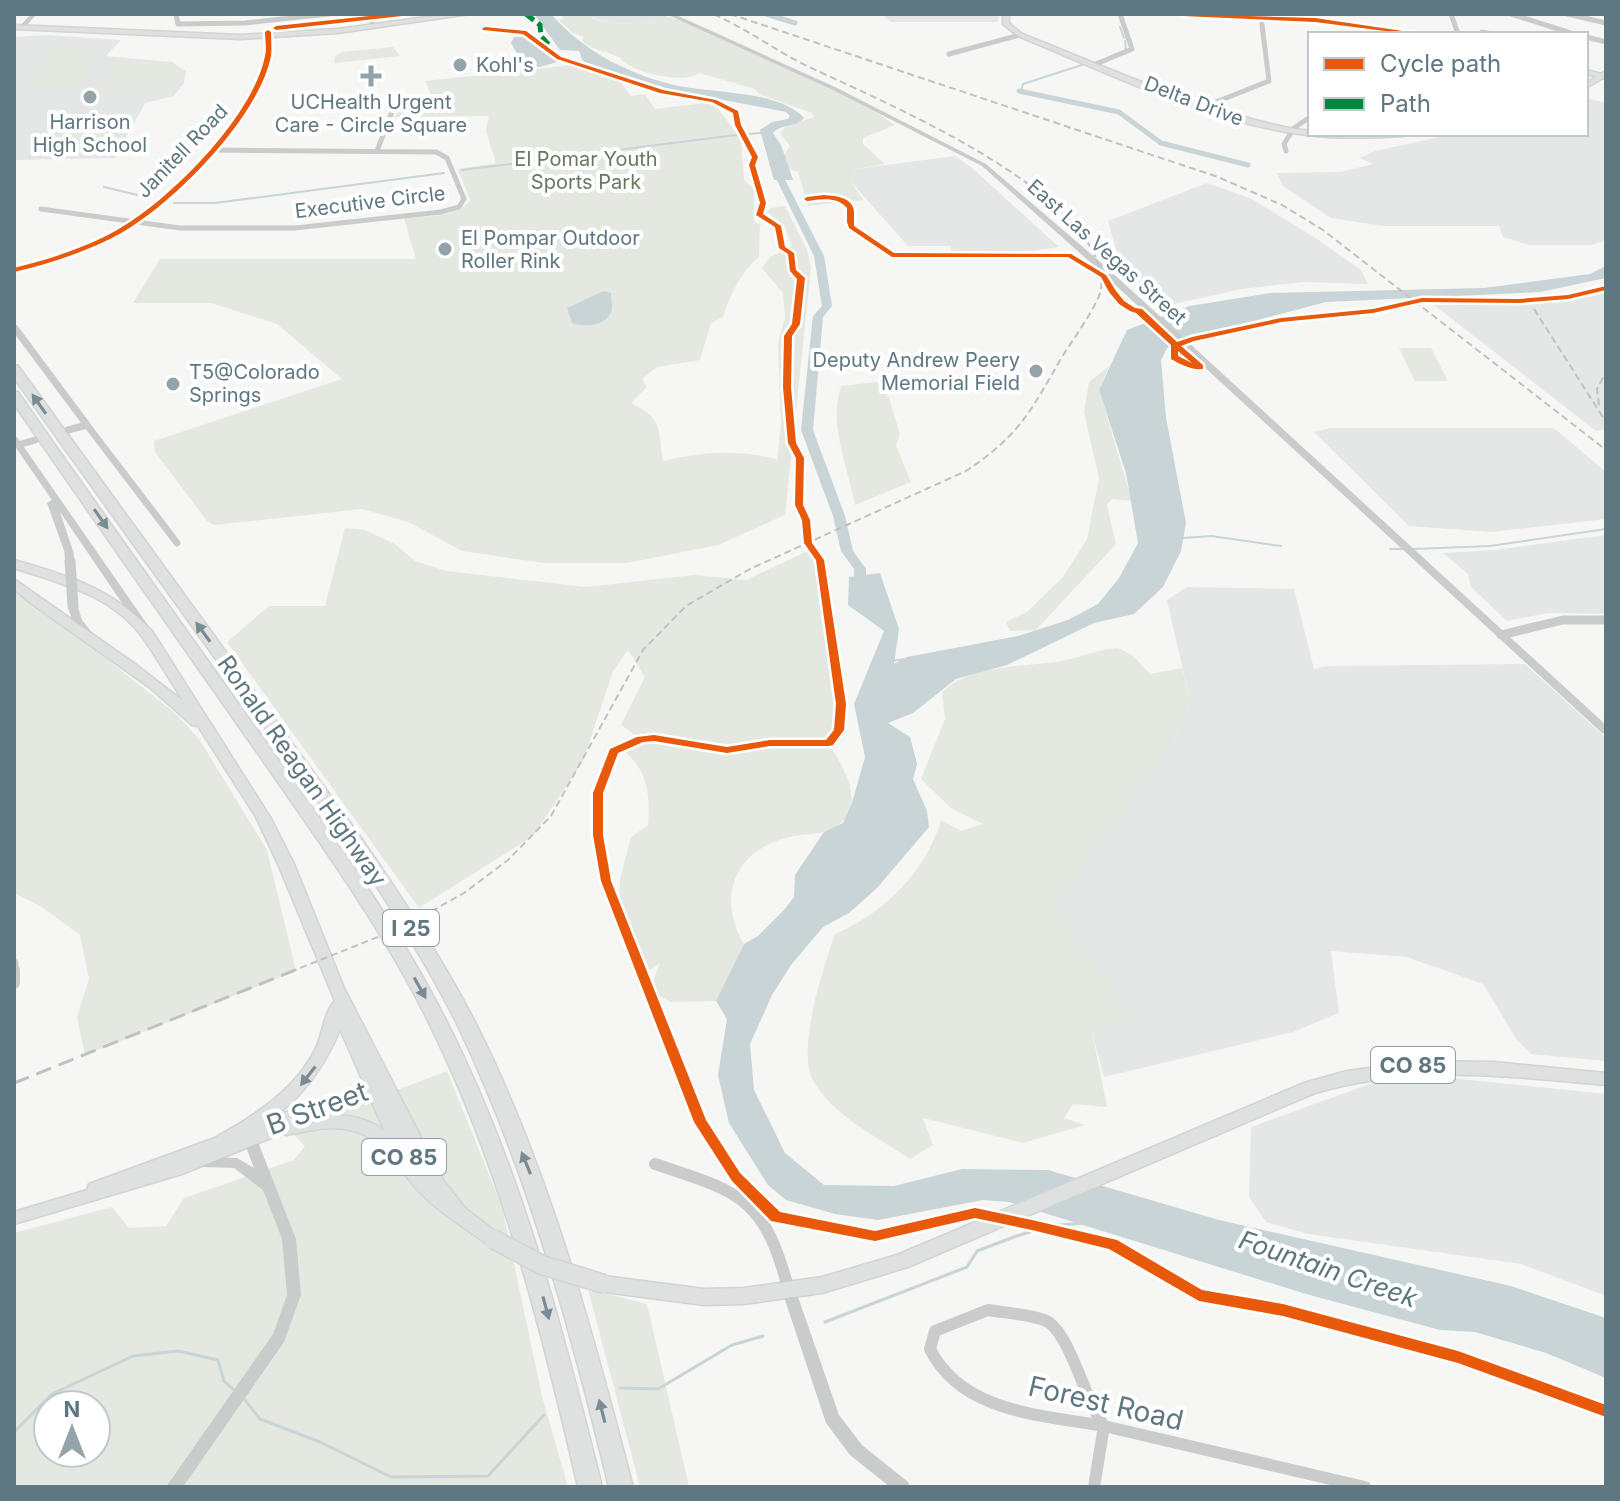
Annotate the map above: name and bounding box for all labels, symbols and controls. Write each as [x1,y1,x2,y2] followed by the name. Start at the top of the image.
[1308,32,1588,136] legend
[1380,49,1501,78] text: Cycle path
[476,53,534,77] place label: Kohl's
[451,56,469,74] marker: Kohl's
[360,65,382,87] marker: UCHealth Urgent Care - Circle Square
[1141,71,1247,131] street label: Delta Drive
[81,88,99,106] marker: Harrison High School
[1380,89,1431,118] text: Path
[275,90,467,137] place label: UCHealth Urgent Care - Circle Square
[131,99,233,203] street label: Janitell Road
[33,110,147,157] place label: Harrison High School
[514,147,658,194] park label: El Pomar Youth Sports Park
[1023,174,1192,330] street label: East Las Vegas Street
[293,181,447,223] street label: Executive Circle
[461,226,640,273] place label: El Pompar Outdoor Roller Rink
[436,240,454,258] marker: El Pompar Outdoor Roller Rink
[813,348,1020,395] place label: Deputy Andrew Peery Memorial Field
[189,360,320,407] place label: T5@Colorado Springs
[1027,362,1045,380] marker: Deputy Andrew Peery Memorial Field
[164,375,182,393] marker: T5@Colorado Springs
[32,393,47,414] one-way arrow
[92,508,108,529] one-way arrow
[196,621,212,642] one-way arrow
[212,650,393,892] street label: Ronald Reagan Highway
[383,910,439,946] road number: I 25
[413,977,426,1000] one-way arrow
[1371,1047,1455,1083] road number: CO 85
[300,1066,317,1086] one-way arrow
[262,1074,372,1142] street label: B Street
[362,1139,446,1175] road number: CO 85
[519,1151,532,1175] one-way arrow
[1235,1224,1422,1314] water label: Fountain Creek
[540,1296,553,1320] one-way arrow
[1025,1369,1187,1437] street label: Forest Road
[32,1389,112,1469] north arrow
[64,1396,80,1422] text: N
[596,1399,608,1424] one-way arrow

